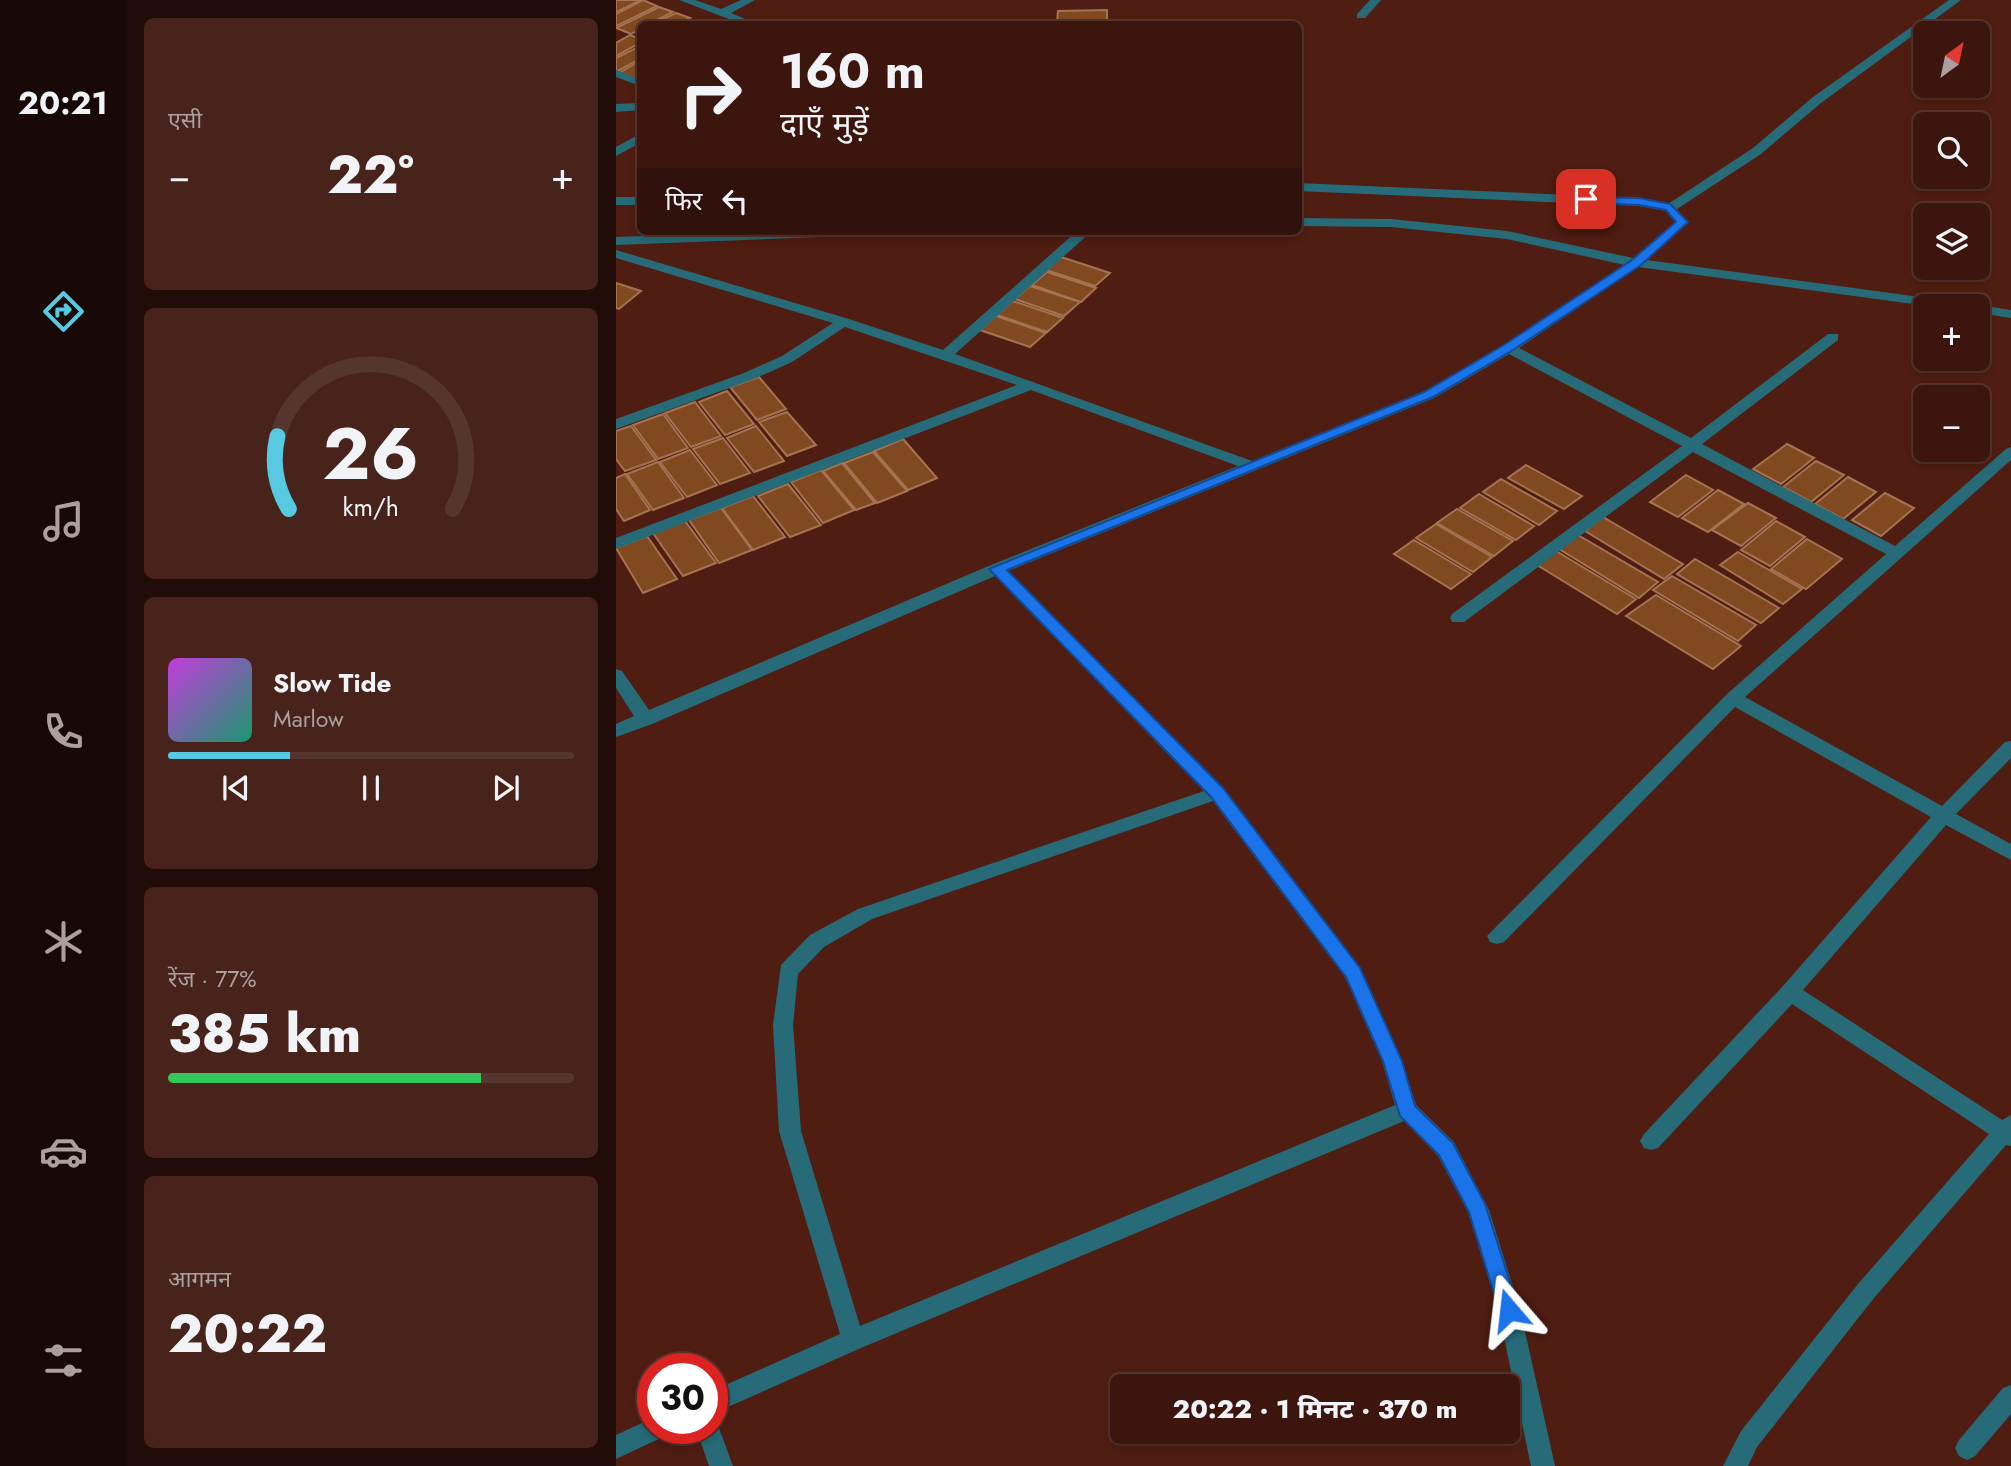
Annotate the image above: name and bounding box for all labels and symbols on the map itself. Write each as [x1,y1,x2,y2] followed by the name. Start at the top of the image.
[1913,21,1990,98] north arrow
[1556,169,1616,229] pin
[1472,1273,1546,1347] position arrow
[637,1353,728,1444] speed limit sign: 30

